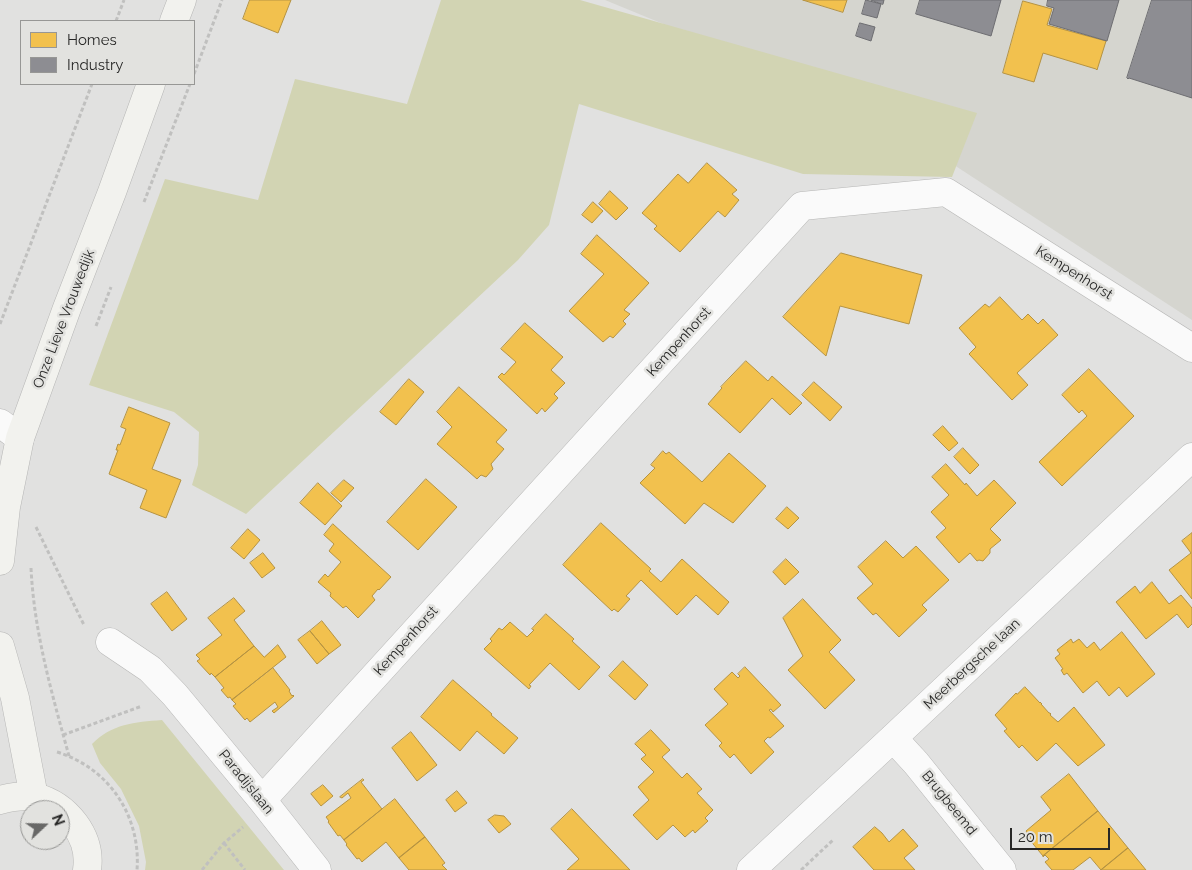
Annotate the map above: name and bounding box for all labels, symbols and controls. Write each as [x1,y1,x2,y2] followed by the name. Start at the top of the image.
[20,20,195,85] legend
[67,31,117,49] text: Homes
[67,56,123,74] text: Industry
[1032,243,1116,303] street label: Kempenhorst
[30,247,98,391] street label: Onze Lieve Vrouwedijk
[643,304,715,380] street label: Kempenhorst
[370,603,442,679] street label: Kempenhorst
[920,615,1024,713] street label: Meerbergsche laan
[215,747,277,817] street label: Paradijslaan
[918,767,980,839] street label: Brugbeemd
[20,800,70,850] north arrow
[49,812,67,828] text: N
[1012,818,1112,850] scale bar
[1018,828,1053,846] text: 20 m

